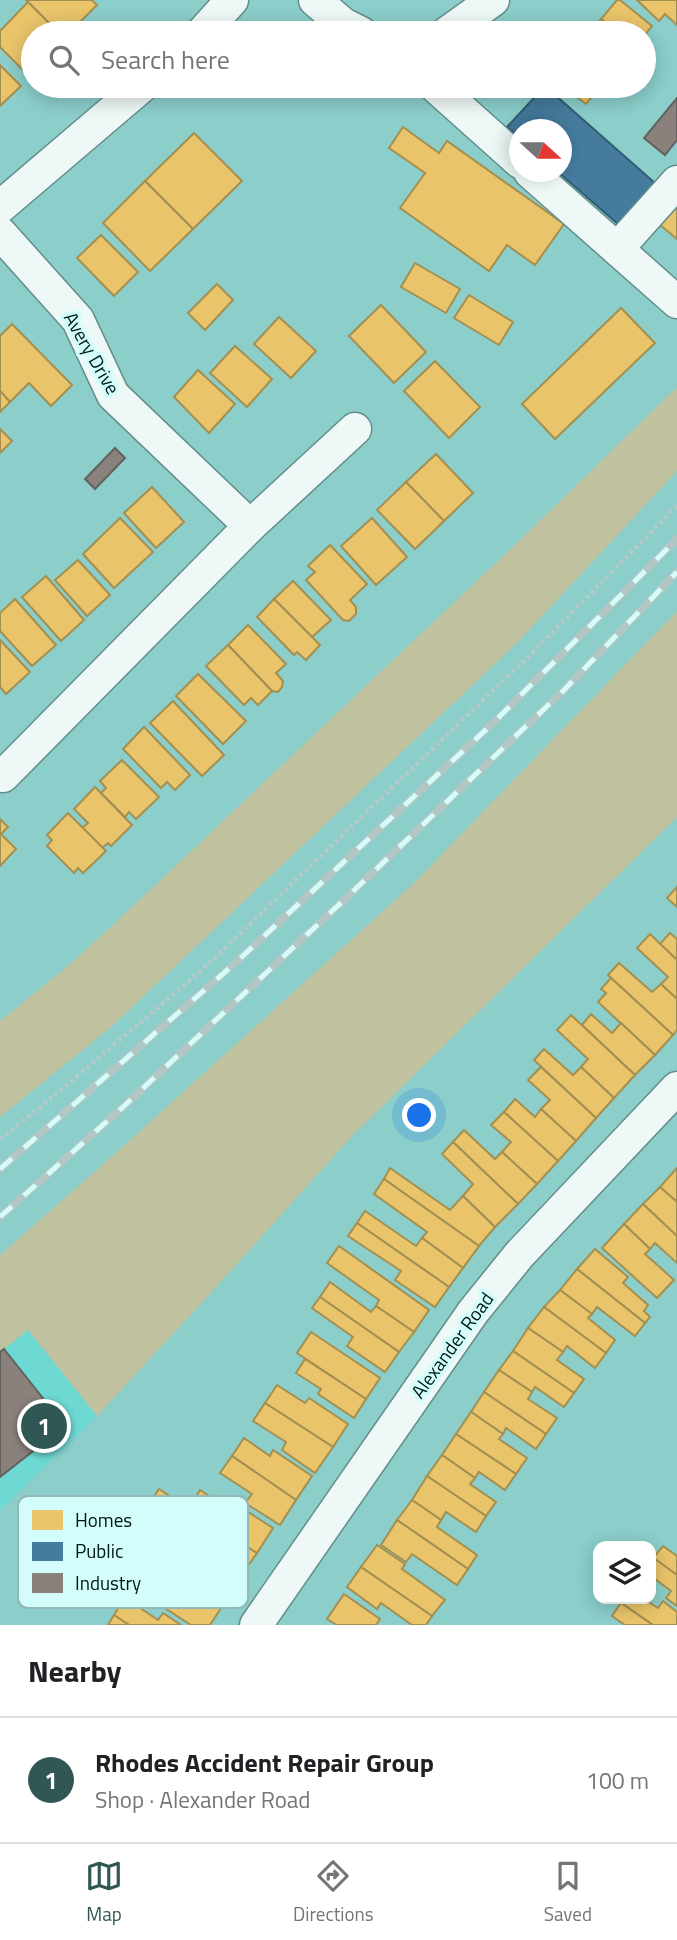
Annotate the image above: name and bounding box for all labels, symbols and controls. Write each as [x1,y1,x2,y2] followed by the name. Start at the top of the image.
[21,21,656,98] search box
[101,40,230,79] text: Search here
[45,41,83,79] icon: search
[509,119,572,182] north arrow
[57,306,128,399] street label: Avery Drive
[402,1098,436,1132] your location
[403,1286,500,1404] street label: Alexander Road
[21,1400,67,1452] pin: 1
[18,1496,248,1608] legend
[75,1505,132,1534] text: Homes
[75,1536,123,1565] text: Public
[593,1541,656,1604] map controls
[593,1541,656,1604] button: layers
[75,1568,141,1597] text: Industry
[28,1648,121,1694] text: Nearby
[95,1743,434,1782] text: Rhodes Accident Repair Group
[45,1763,57,1798] text: 1
[586,1763,649,1798] text: 100 m
[95,1782,311,1817] text: Shop · Alexander Road
[85,1857,123,1928] tab: Map
[293,1857,374,1928] tab: Directions
[544,1857,592,1928] tab: Saved

